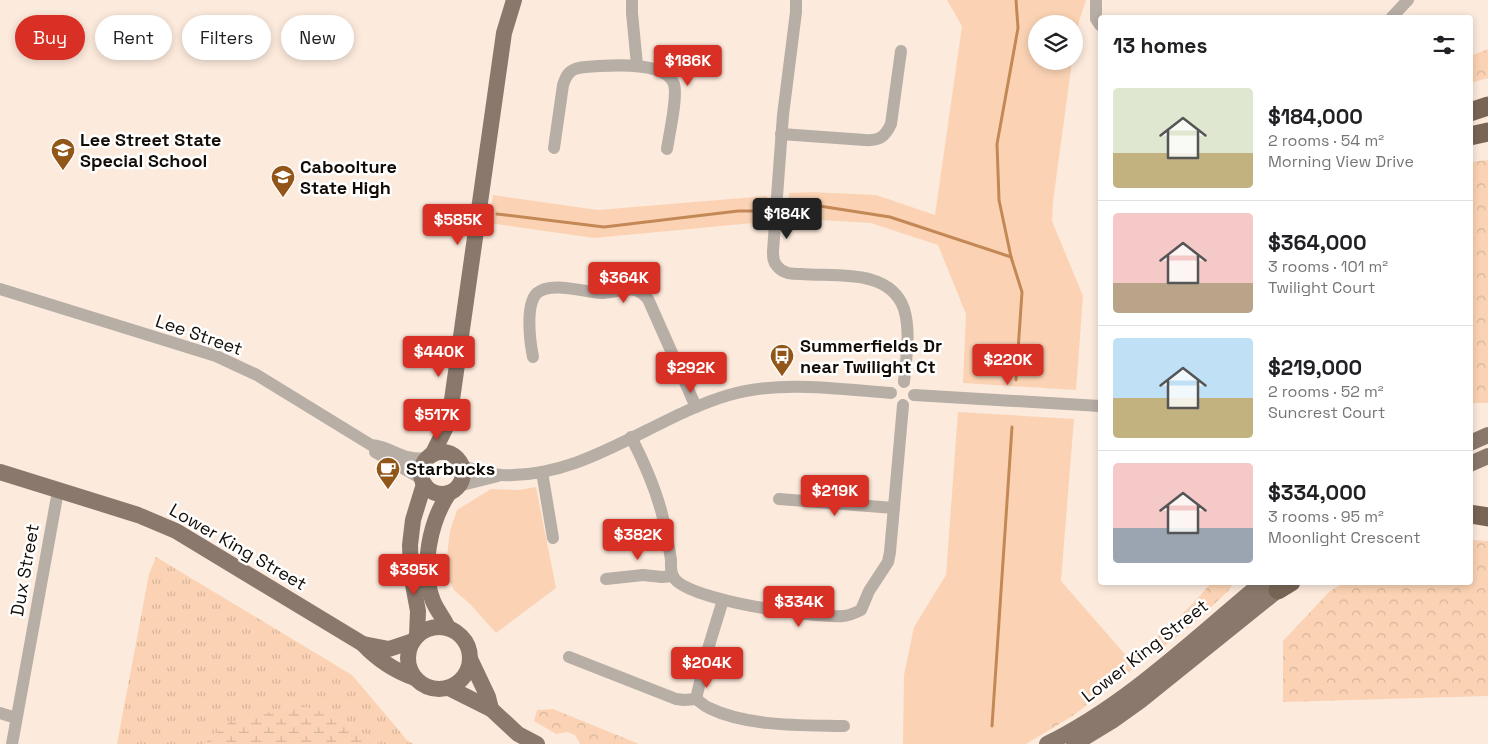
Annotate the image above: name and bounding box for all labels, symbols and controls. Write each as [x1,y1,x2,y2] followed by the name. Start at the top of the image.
[15,15,85,60] chip: Buy
[95,15,172,60] chip: Rent
[182,15,271,60] chip: Filters
[281,15,354,60] chip: New
[1028,15,1083,70] map controls
[1028,15,1083,70] button: layers
[1430,31,1458,59] icon: filters
[1113,32,1207,59] text: 13 homes
[653,44,723,87] pin: $186K
[665,50,711,71] text: $186K
[1268,103,1363,130] text: $184,000
[1153,108,1213,168] icon: home
[80,128,221,172] place label: Lee Street State Special School
[1268,130,1384,151] text: 2 rooms · 54 m²
[50,137,76,171] school or university icon: Lee Street State Special School
[1268,151,1414,172] text: Morning View Drive
[300,155,397,199] place label: Caboolture State High
[270,164,296,198] school or university icon: Caboolture State High
[752,198,822,240] pin: $184K
[764,203,810,224] text: $184K
[423,204,493,246] pin: $585K
[434,209,482,230] text: $585K
[1268,229,1367,256] text: $364,000
[1153,233,1213,293] icon: home
[1268,256,1388,277] text: 3 rooms · 101 m²
[589,262,659,304] pin: $364K
[599,267,649,288] text: $364K
[1268,277,1375,298] text: Twilight Court
[153,309,246,360] street label: Lee Street
[800,334,942,378] place label: Summerfields Dr near Twilight Ct
[404,336,474,378] pin: $440K
[414,341,464,362] text: $440K
[769,343,795,377] bus stop icon: Summerfields Dr near Twilight Ct
[973,344,1043,386] pin: $220K
[983,349,1033,370] text: $220K
[656,352,726,394] pin: $292K
[1268,354,1362,381] text: $219,000
[667,357,715,378] text: $292K
[1153,358,1213,418] icon: home
[1268,381,1384,402] text: 2 rooms · 52 m²
[402,398,472,441] pin: $517K
[1268,402,1385,423] text: Suncrest Court
[414,404,460,425] text: $517K
[375,456,401,490] cafe icon: Starbucks
[406,457,495,480] place label: Starbucks
[800,474,870,517] pin: $219K
[1268,479,1366,506] text: $334,000
[812,480,858,501] text: $219K
[1153,483,1213,543] icon: home
[166,498,311,595] street label: Lower King Street
[1268,506,1384,527] text: 3 rooms · 95 m²
[603,518,673,561] pin: $382K
[5,522,44,618] street label: Dux Street
[614,524,662,545] text: $382K
[1268,527,1421,548] text: Moonlight Crescent
[379,554,449,596] pin: $395K
[390,559,438,580] text: $395K
[764,586,834,628] pin: $334K
[774,591,824,612] text: $334K
[1077,594,1213,707] street label: Lower King Street
[672,646,742,689] pin: $204K
[682,652,732,673] text: $204K

